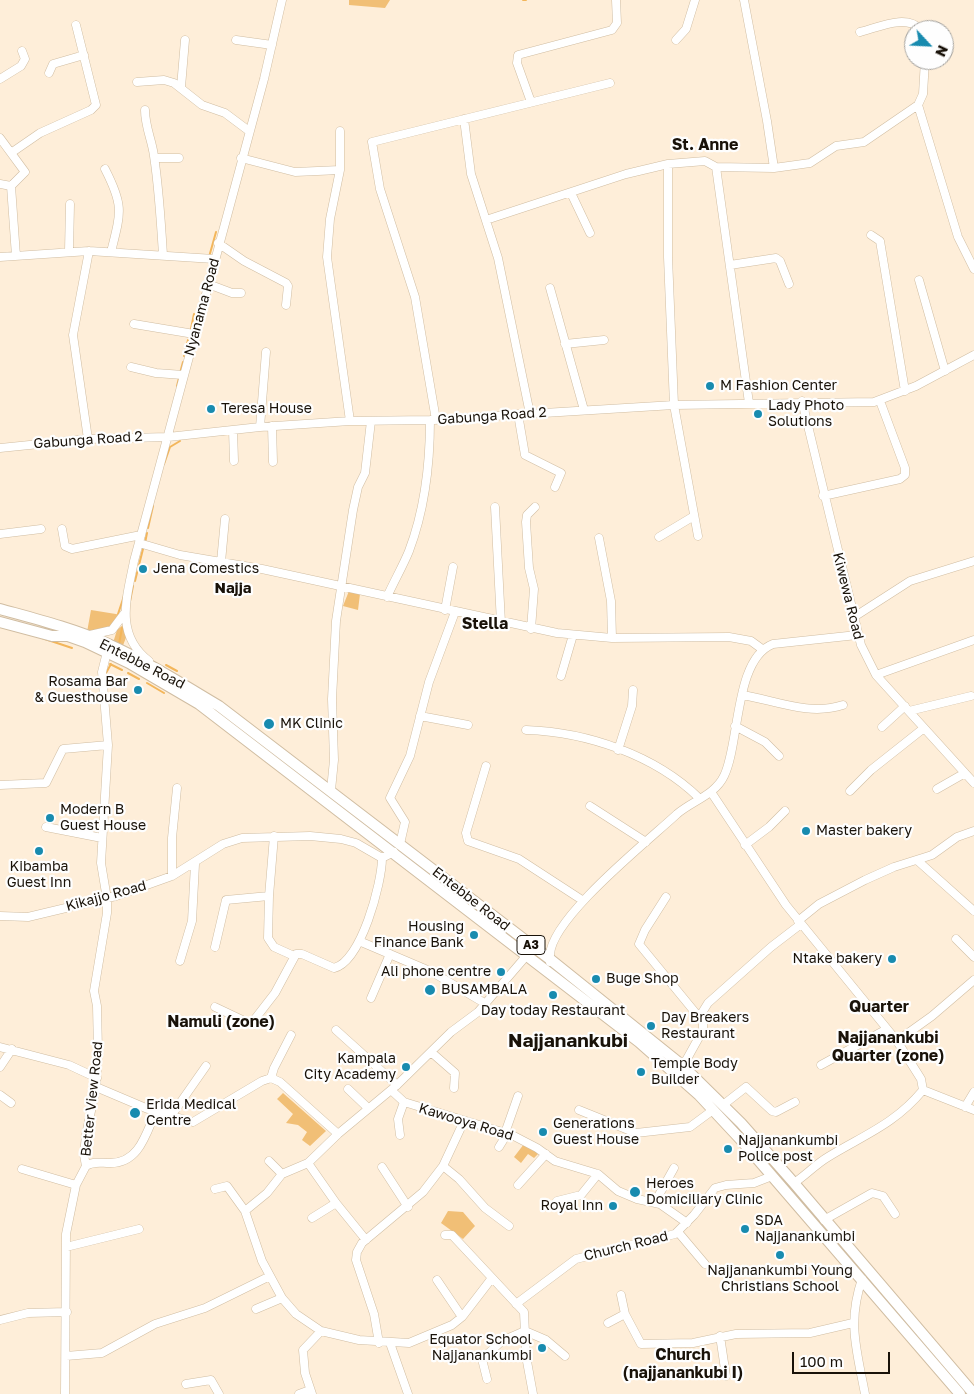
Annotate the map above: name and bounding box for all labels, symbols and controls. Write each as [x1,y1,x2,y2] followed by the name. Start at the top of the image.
[904,20,954,70] north arrow
[932,43,952,60] text: N
[672,135,738,155] district label: St. Anne
[181,256,223,358] street label: Nyanama Road
[720,378,837,394] place label: M Fashion Center
[704,380,716,392] marker: M Fashion Center
[768,398,844,431] place label: Lady Photo Solutions
[221,401,312,417] place label: Teresa House
[205,403,217,415] marker: Teresa House
[437,404,547,428] street label: Gabunga Road 2
[752,408,764,420] marker: Lady Photo Solutions
[33,428,143,452] street label: Gabunga Road 2
[829,551,867,641] street label: Kiwewa Road
[153,561,259,577] place label: Jena Comestics
[137,563,149,575] marker: Jena Comestics
[214,579,252,597] district label: Najja
[462,614,508,634] district label: Stella
[96,635,188,693] street label: Entebbe Road
[35,674,128,706] place label: Rosama Bar & Guesthouse
[132,684,144,696] marker: Rosama Bar & Guesthouse
[280,716,343,732] place label: MK Clinic
[262,717,276,731] marker: MK Clinic
[60,802,146,834] place label: Modern B Guest House
[44,812,56,824] marker: Modern B Guest House
[816,823,912,839] place label: Master bakery
[800,825,812,837] marker: Master bakery
[33,845,45,857] marker: Kibamba Guest Inn
[7,859,71,892] place label: Kibamba Guest Inn
[429,863,513,935] street label: Entebbe Road
[64,877,148,915] street label: Kikajjo Road
[374,919,464,952] place label: Housing Finance Bank
[468,929,480,941] marker: Housing Finance Bank
[517,936,545,954] road number: A3
[793,951,882,967] place label: Ntake bakery
[886,953,898,965] marker: Ntake bakery
[381,964,491,980] place label: Ali phone centre
[495,966,507,978] marker: Ali phone centre
[606,971,679,987] place label: Buge Shop
[590,973,602,985] marker: Buge Shop
[441,982,527,998] place label: BUSAMBALA
[423,983,437,997] marker: BUSAMBALA
[547,989,559,1001] marker: Day today Restaurant
[849,997,909,1017] district label: Quarter
[481,1003,625,1019] place label: Day today Restaurant
[661,1010,749,1042] place label: Day Breakers Restaurant
[167,1012,275,1032] district label: Namuli (zone)
[645,1020,657,1032] marker: Day Breakers Restaurant
[832,1028,944,1066] district label: Najjanankubi Quarter (zone)
[508,1030,628,1052] district label: Najjanankubi
[78,1040,106,1158] street label: Better View Road
[304,1051,396,1084] place label: Kampala City Academy
[651,1056,738,1088] place label: Temple Body Builder
[400,1061,412,1073] marker: Kampala City Academy
[635,1066,647,1078] marker: Temple Body Builder
[146,1097,236,1130] place label: Erida Medical Centre
[417,1100,515,1144] street label: Kawooya Road
[128,1106,142,1120] marker: Erida Medical Centre
[553,1116,639,1148] place label: Generations Guest House
[537,1126,549,1138] marker: Generations Guest House
[738,1133,838,1166] place label: Najjanankumbi Police post
[722,1143,734,1155] marker: Najjanankumbi Police post
[646,1176,763,1208] place label: Heroes Domiciliary Clinic
[628,1185,642,1199] marker: Heroes Domiciliary Clinic
[541,1198,603,1214] place label: Royal Inn
[607,1200,619,1212] marker: Royal Inn
[755,1213,855,1246] place label: SDA Najjanankumbi
[739,1223,751,1235] marker: SDA Najjanankumbi
[582,1227,670,1265] street label: Church Road
[774,1249,786,1261] marker: Najjanankumbi Young Christians School
[707,1263,853,1295] place label: Najjanankumbi Young Christians School
[429,1332,532,1364] place label: Equator School Najjanankumbi
[536,1342,548,1354] marker: Equator School Najjanankumbi
[794,1342,892,1374] scale bar
[623,1345,743,1383] district label: Church (najjanankubi I)
[800,1352,843,1370] text: 100 m

